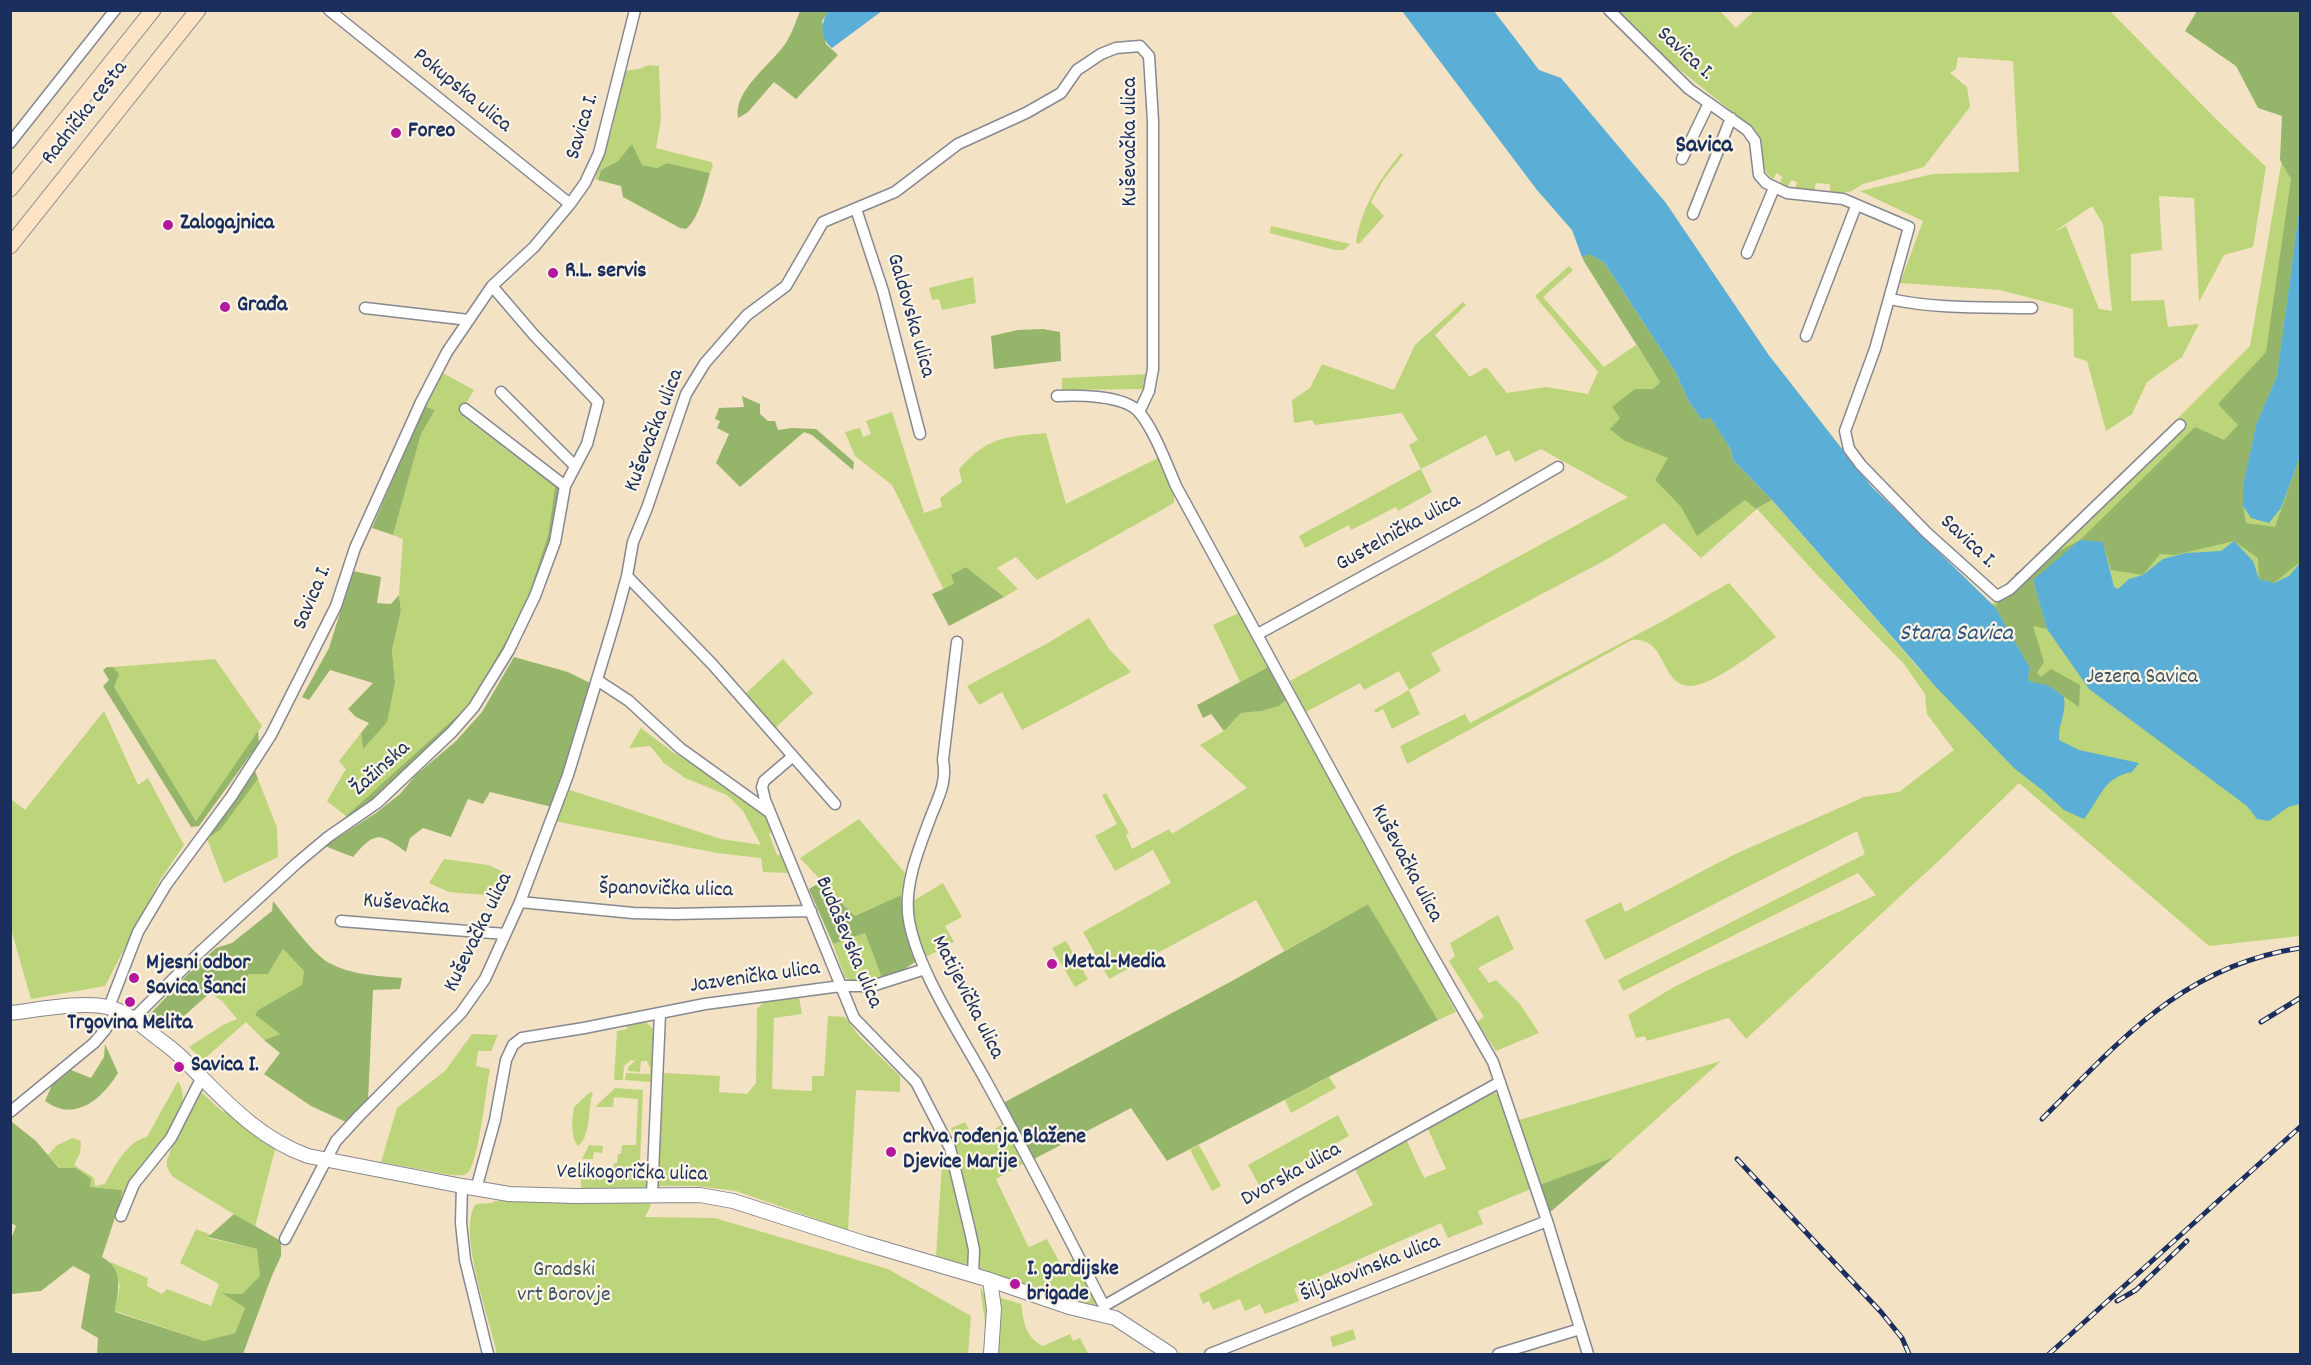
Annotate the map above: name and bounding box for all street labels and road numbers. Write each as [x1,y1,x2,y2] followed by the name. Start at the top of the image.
[1650,22,1718,88] street label: Savica I.
[406,44,516,140] street label: Pokupska ulica
[37,57,135,171] street label: Radnička cesta
[1119,77,1145,207] street label: Kuševačka ulica
[561,91,607,163] street label: Savica I.
[879,251,939,381] street label: Galdovska ulica
[620,366,692,496] street label: Kuševačka ulica
[1332,489,1466,579] street label: Gustelnička ulica
[1933,510,2001,576] street label: Savica I.
[289,562,339,634] street label: Savica I.
[347,737,417,803] street label: Žažinska
[1363,801,1447,927] street label: Kuševačka ulica
[440,869,520,997] street label: Kuševačka ulica
[807,873,887,1013] street label: Budaševska ulica
[599,877,733,905] street label: Španovička ulica
[362,889,450,923] street label: Kuševačka
[924,932,1008,1064] street label: Matijevička ulica
[688,957,822,1001] street label: Jazvenička ulica
[1237,1138,1347,1214] street label: Dvorska ulica
[556,1160,708,1190] street label: Velikogorička ulica
[1297,1230,1445,1310] street label: Šiljakovinska ulica

